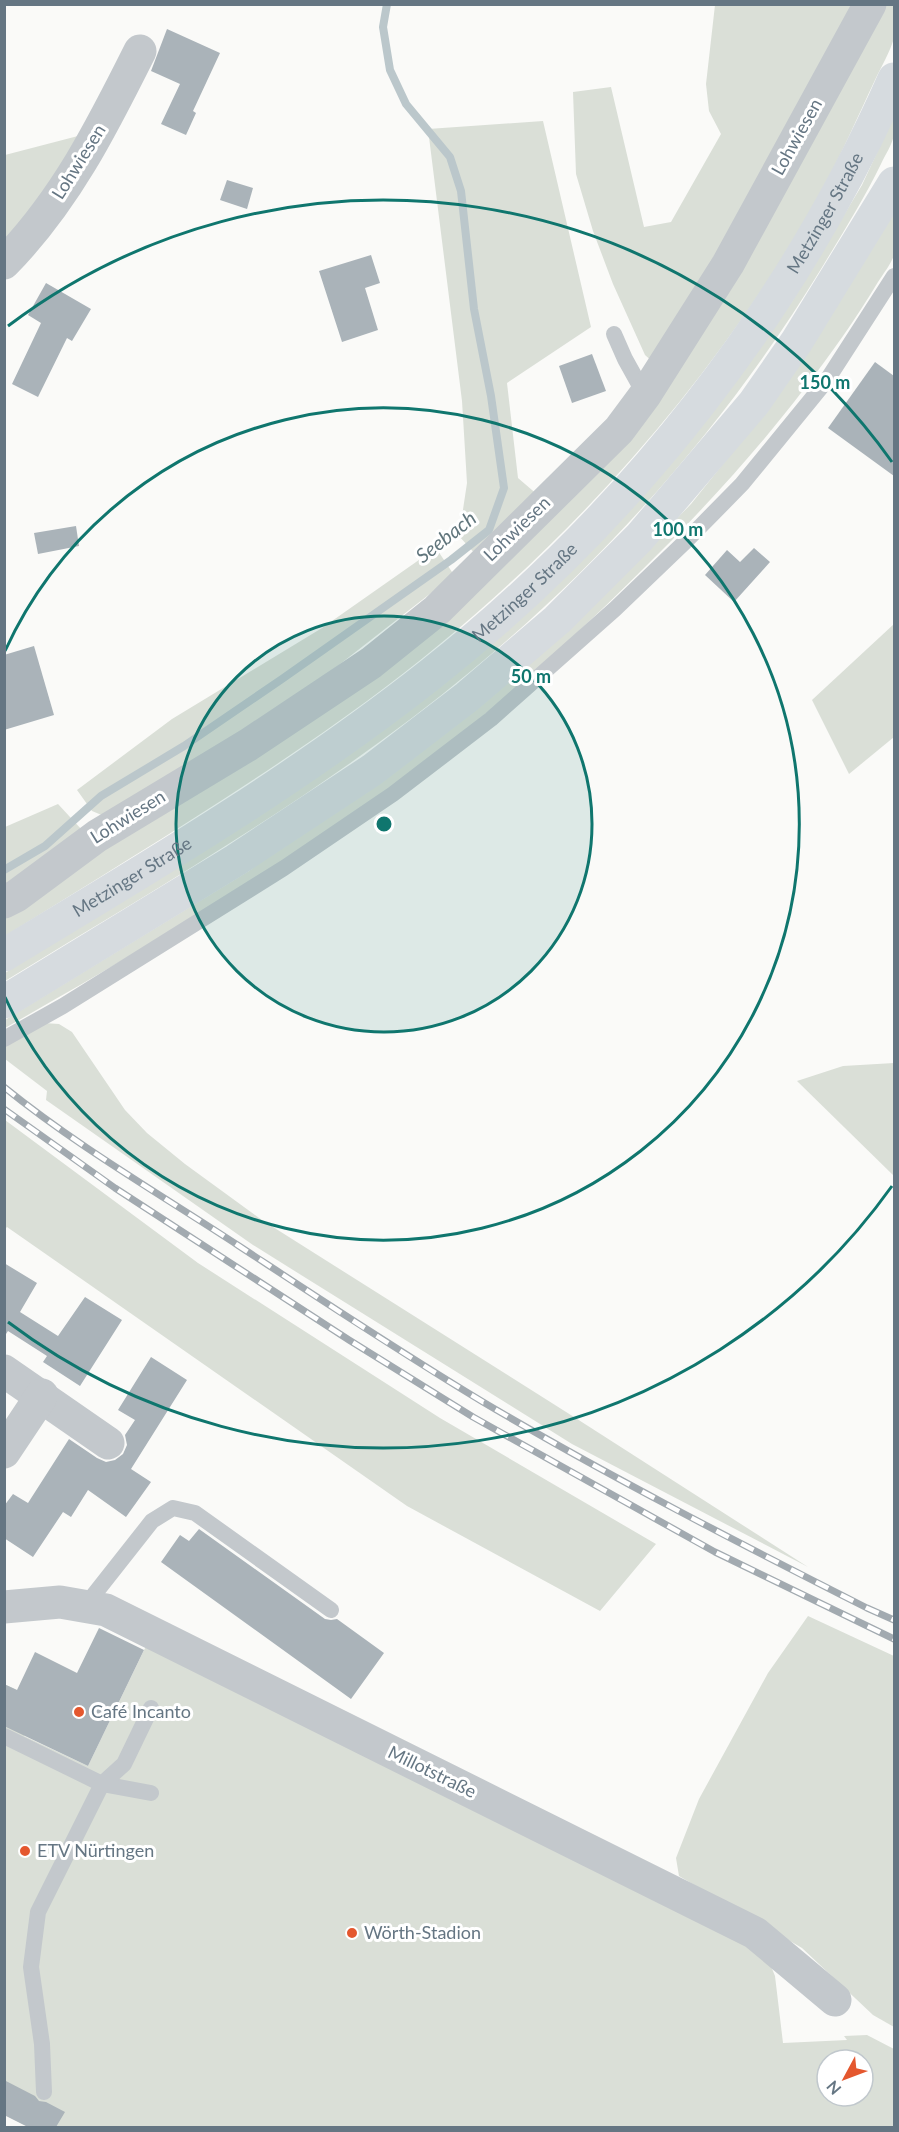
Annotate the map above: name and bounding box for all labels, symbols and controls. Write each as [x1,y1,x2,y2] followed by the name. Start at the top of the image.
[766,94,826,179] street label: Lohwiesen
[47,120,110,203] street label: Lohwiesen
[782,149,867,277] street label: Metzinger Straße
[800,371,850,393] text: 150 m
[478,491,554,565] street label: Lohwiesen
[411,505,480,567] water label: Seebach
[653,518,703,540] text: 100 m
[467,538,581,646] street label: Metzinger Straße
[511,665,551,687] text: 50 m
[86,785,169,848] street label: Lohwiesen
[374,814,394,834] centre of rings
[68,831,195,921] street label: Metzinger Straße
[91,1700,191,1722] place label: Café Incanto
[72,1705,86,1719] marker: Café Incanto
[385,1740,480,1802] street label: Millotstraße
[37,1839,154,1861] place label: ETV Nürtingen
[18,1844,32,1858] marker: ETV Nürtingen
[364,1921,481,1943] place label: Wörth-Stadion
[345,1926,359,1940] marker: Wörth-Stadion
[815,2048,875,2108] north arrow
[822,2077,845,2099] text: N

